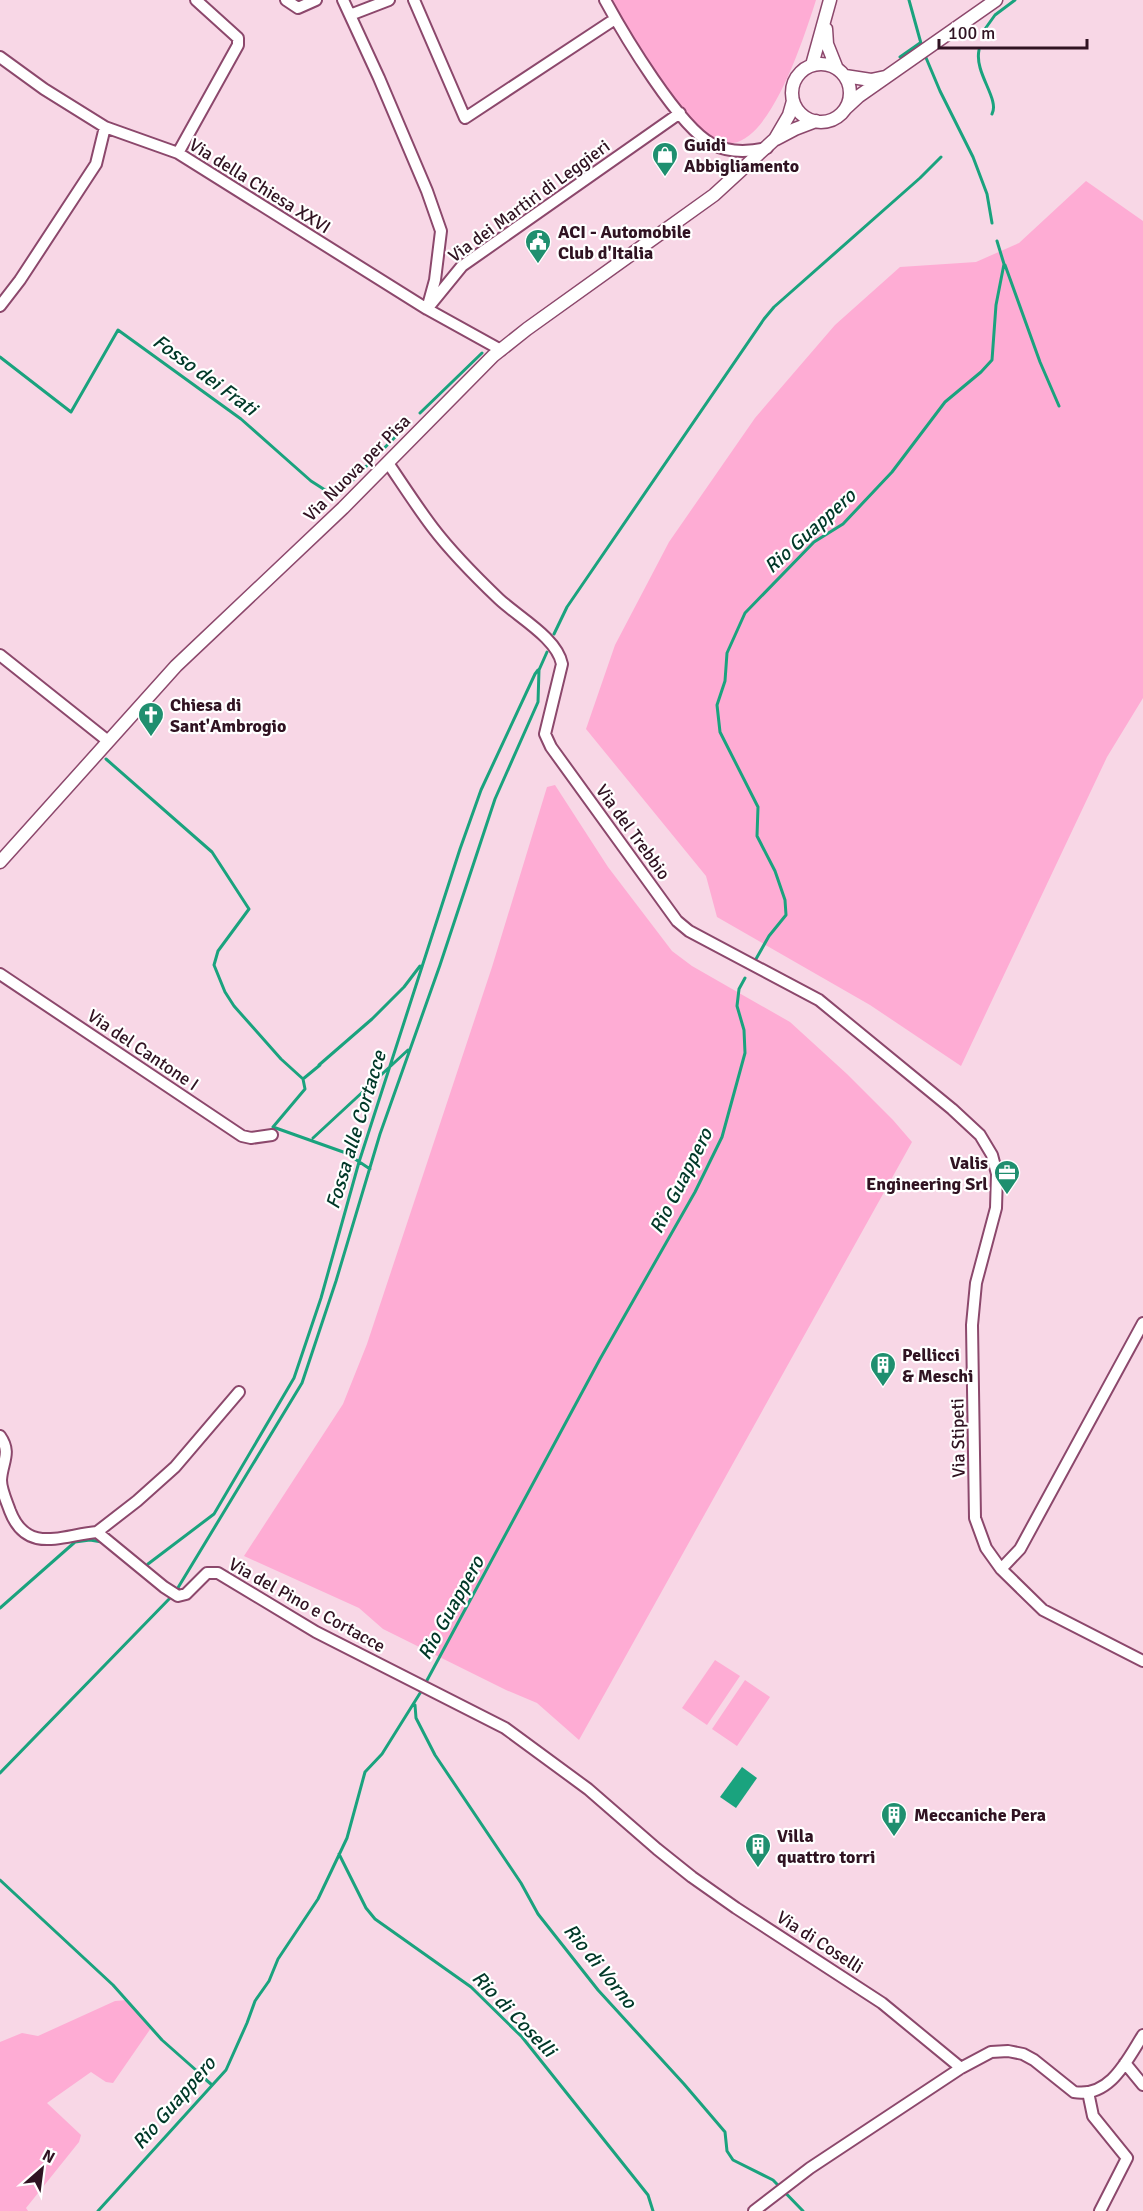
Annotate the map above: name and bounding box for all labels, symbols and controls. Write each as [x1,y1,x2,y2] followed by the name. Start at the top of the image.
[939,12,1088,50] scale bar
[948,22,995,44] text: 100 m
[185,134,335,238] street label: Via della Chiesa XXVI
[684,134,799,177] place label: Guidi Abbigliamento
[444,135,614,267] street label: Via dei Martiri di Leggieri
[650,140,680,178] shop icon: Guidi Abbigliamento
[558,221,691,264] place label: ACI - Automobile Club d'Italia
[523,227,553,265] public building icon: ACI - Automobile Club d'Italia
[148,329,263,422] water label: Fosso dei Frati
[299,410,415,526] street label: Via Nuova per Pisa
[759,482,862,579] water label: Rio Guappero
[170,694,286,737] place label: Chiesa di Sant'Ambrogio
[136,700,166,738] church icon: Chiesa di Sant'Ambrogio
[591,780,675,884] street label: Via del Trebbio
[83,1005,203,1095] street label: Via del Cantone I
[320,1047,392,1212] water label: Fossa alle Cortacce
[644,1123,719,1238] water label: Rio Guappero
[866,1152,988,1195] place label: Valis Engineering Srl
[992,1158,1022,1196] office icon: Valis Engineering Srl
[902,1344,973,1387] place label: Pellicci & Meschi
[868,1350,898,1388] building icon: Pellicci & Meschi
[946,1398,970,1478] street label: Via Stipeti
[412,1550,491,1664] water label: Rio Guappero
[225,1553,389,1657] street label: Via del Pino e Cortacce
[879,1800,909,1838] building icon: Meccaniche Pera
[914,1804,1046,1826] place label: Meccaniche Pera
[777,1825,875,1868] place label: Villa quattro torri
[743,1831,773,1869] building icon: Villa quattro torri
[773,1906,867,1978] street label: Via di Coselli
[558,1918,643,2015] water label: Rio di Vorno
[467,1966,562,2064] water label: Rio di Coselli
[127,2050,222,2155] water label: Rio Guappero
[12,2139,72,2199] north arrow
[39,2145,58,2168] text: N

